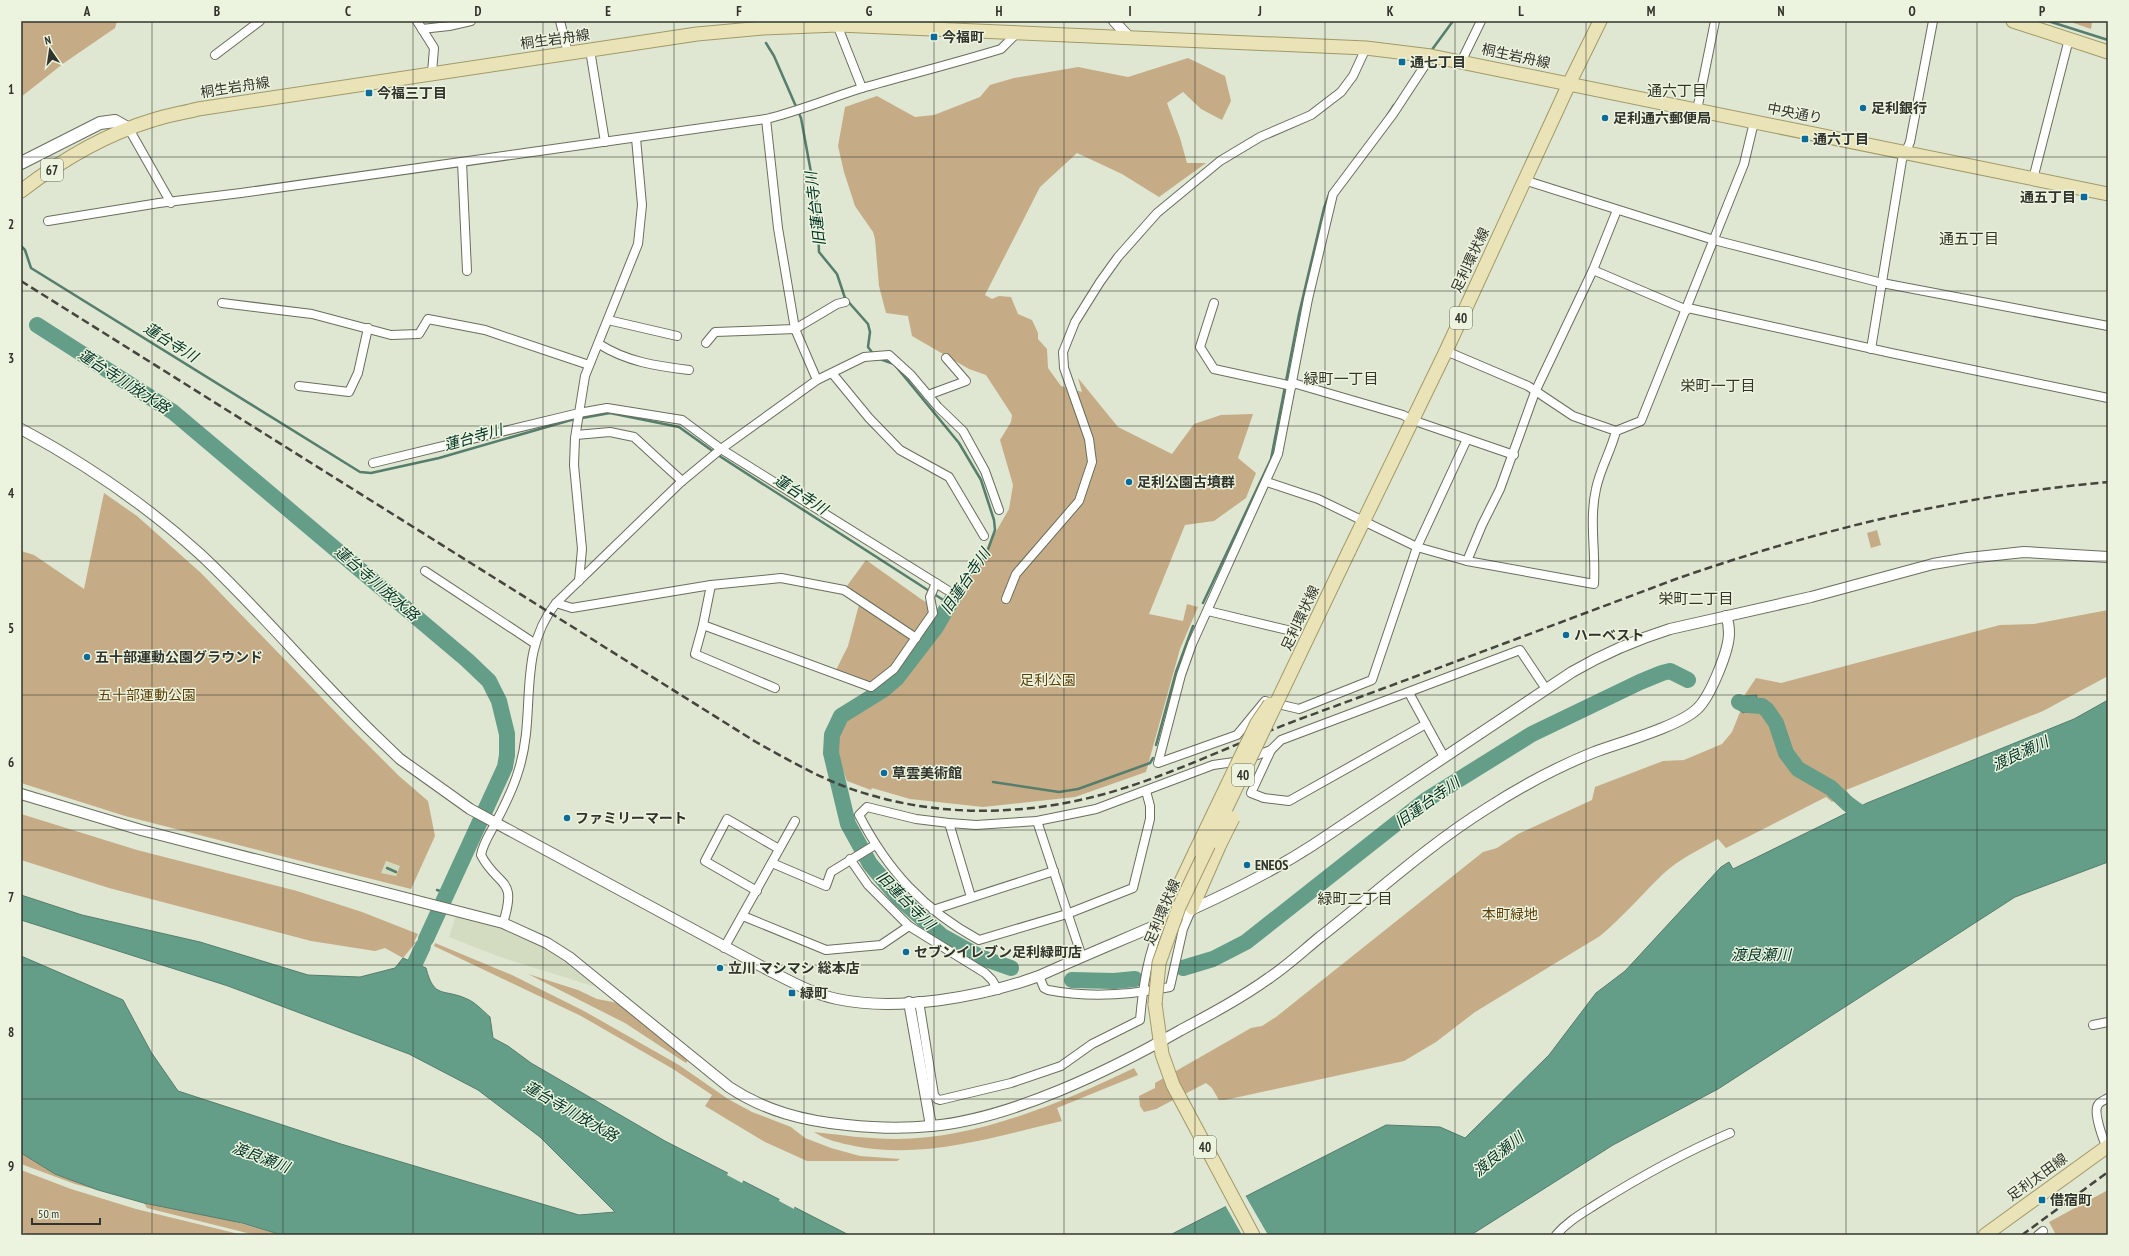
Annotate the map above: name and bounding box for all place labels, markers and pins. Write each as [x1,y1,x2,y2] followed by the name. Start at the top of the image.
[942,28,984,46] place label: 今福町
[929,32,939,42] marker: 今福町
[1410,53,1466,71] place label: 通七丁目
[1397,57,1407,67] marker: 通七丁目
[377,84,447,102] place label: 今福三丁目
[364,88,374,98] marker: 今福三丁目
[1871,99,1927,117] place label: 足利銀行
[1858,103,1868,113] marker: 足利銀行
[1613,109,1711,127] place label: 足利通六郵便局
[1600,113,1610,123] marker: 足利通六郵便局
[1813,130,1869,148] place label: 通六丁目
[1800,134,1810,144] marker: 通六丁目
[2020,188,2076,206] place label: 通五丁目
[2079,192,2089,202] marker: 通五丁目
[1137,473,1235,491] place label: 足利公園古墳群
[1124,477,1134,487] marker: 足利公園古墳群
[1574,626,1644,644] place label: ハーベスト
[1561,630,1571,640] marker: ハーベスト
[95,648,263,666] place label: 五十部運動公園グラウンド
[82,652,92,662] marker: 五十部運動公園グラウンド
[892,764,962,782] place label: 草雲美術館
[879,768,889,778] marker: 草雲美術館
[575,809,687,827] place label: ファミリーマート
[562,813,572,823] marker: ファミリーマート
[1255,856,1289,874] place label: ENEOS
[1242,860,1252,870] marker: ENEOS
[914,943,1082,961] place label: セブンイレブン足利緑町店
[901,947,911,957] marker: セブンイレブン足利緑町店
[728,959,860,977] place label: 立川 マシマシ 総本店
[715,963,725,973] marker: 立川 マシマシ 総本店
[800,984,828,1002] place label: 緑町
[787,988,797,998] marker: 緑町
[2050,1191,2092,1209] place label: 借宿町
[2037,1195,2047,1205] marker: 借宿町

